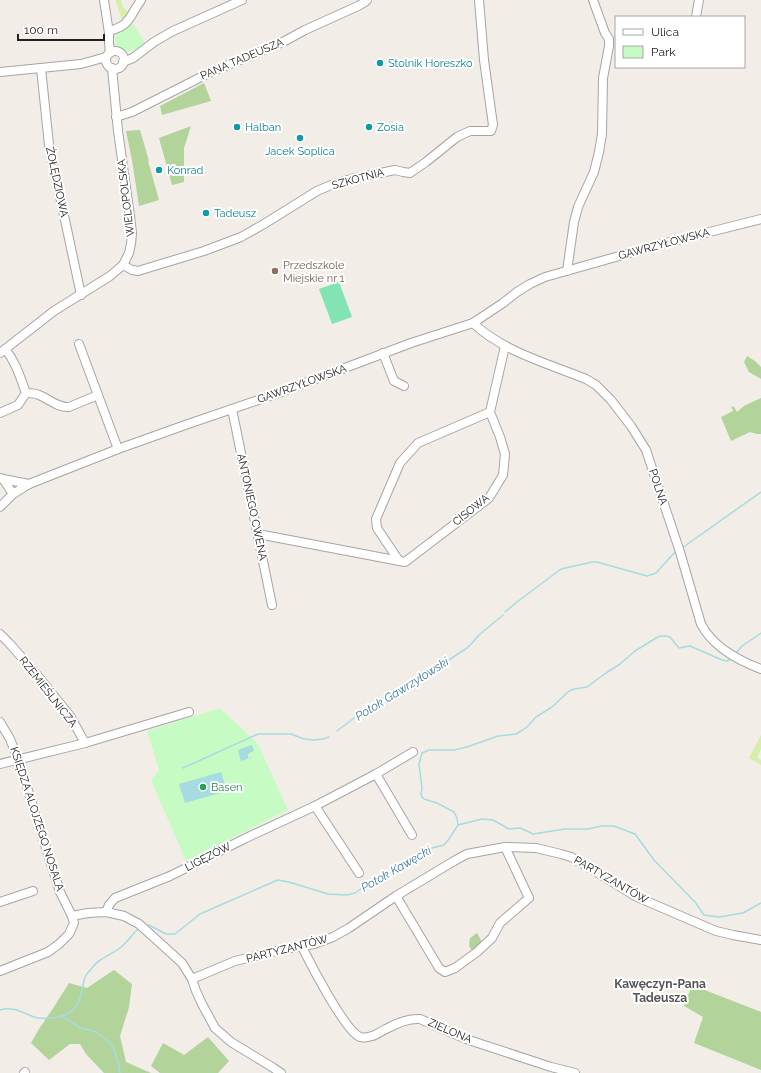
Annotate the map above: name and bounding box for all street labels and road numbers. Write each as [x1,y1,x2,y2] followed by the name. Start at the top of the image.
[198,35,286,82] street label: PANA TADEUSZA
[43,146,71,219] street label: ŻOŁĘDZIOWA
[115,158,137,238] street label: WIELOPOLSKA
[330,166,386,192] street label: SZKOTNIA
[617,225,712,262] street label: GAWRZYŁOWSKA
[256,362,349,406] street label: GAWRZYŁOWSKA
[234,452,270,562] street label: ANTONIEGO CWENA
[646,467,670,507] street label: POLNA
[450,491,492,529] street label: CISOWA
[16,653,81,730] street label: RZEMIEŚLNICZA
[7,745,67,893] street label: KSIĘDZA ALOJZEGO NOSALA
[182,839,234,874] street label: LIGĘZÓW
[572,853,651,907] street label: PARTYZANTÓW
[245,932,330,965] street label: PARTYZANTÓW
[426,1016,475,1046] street label: ZIELONA

